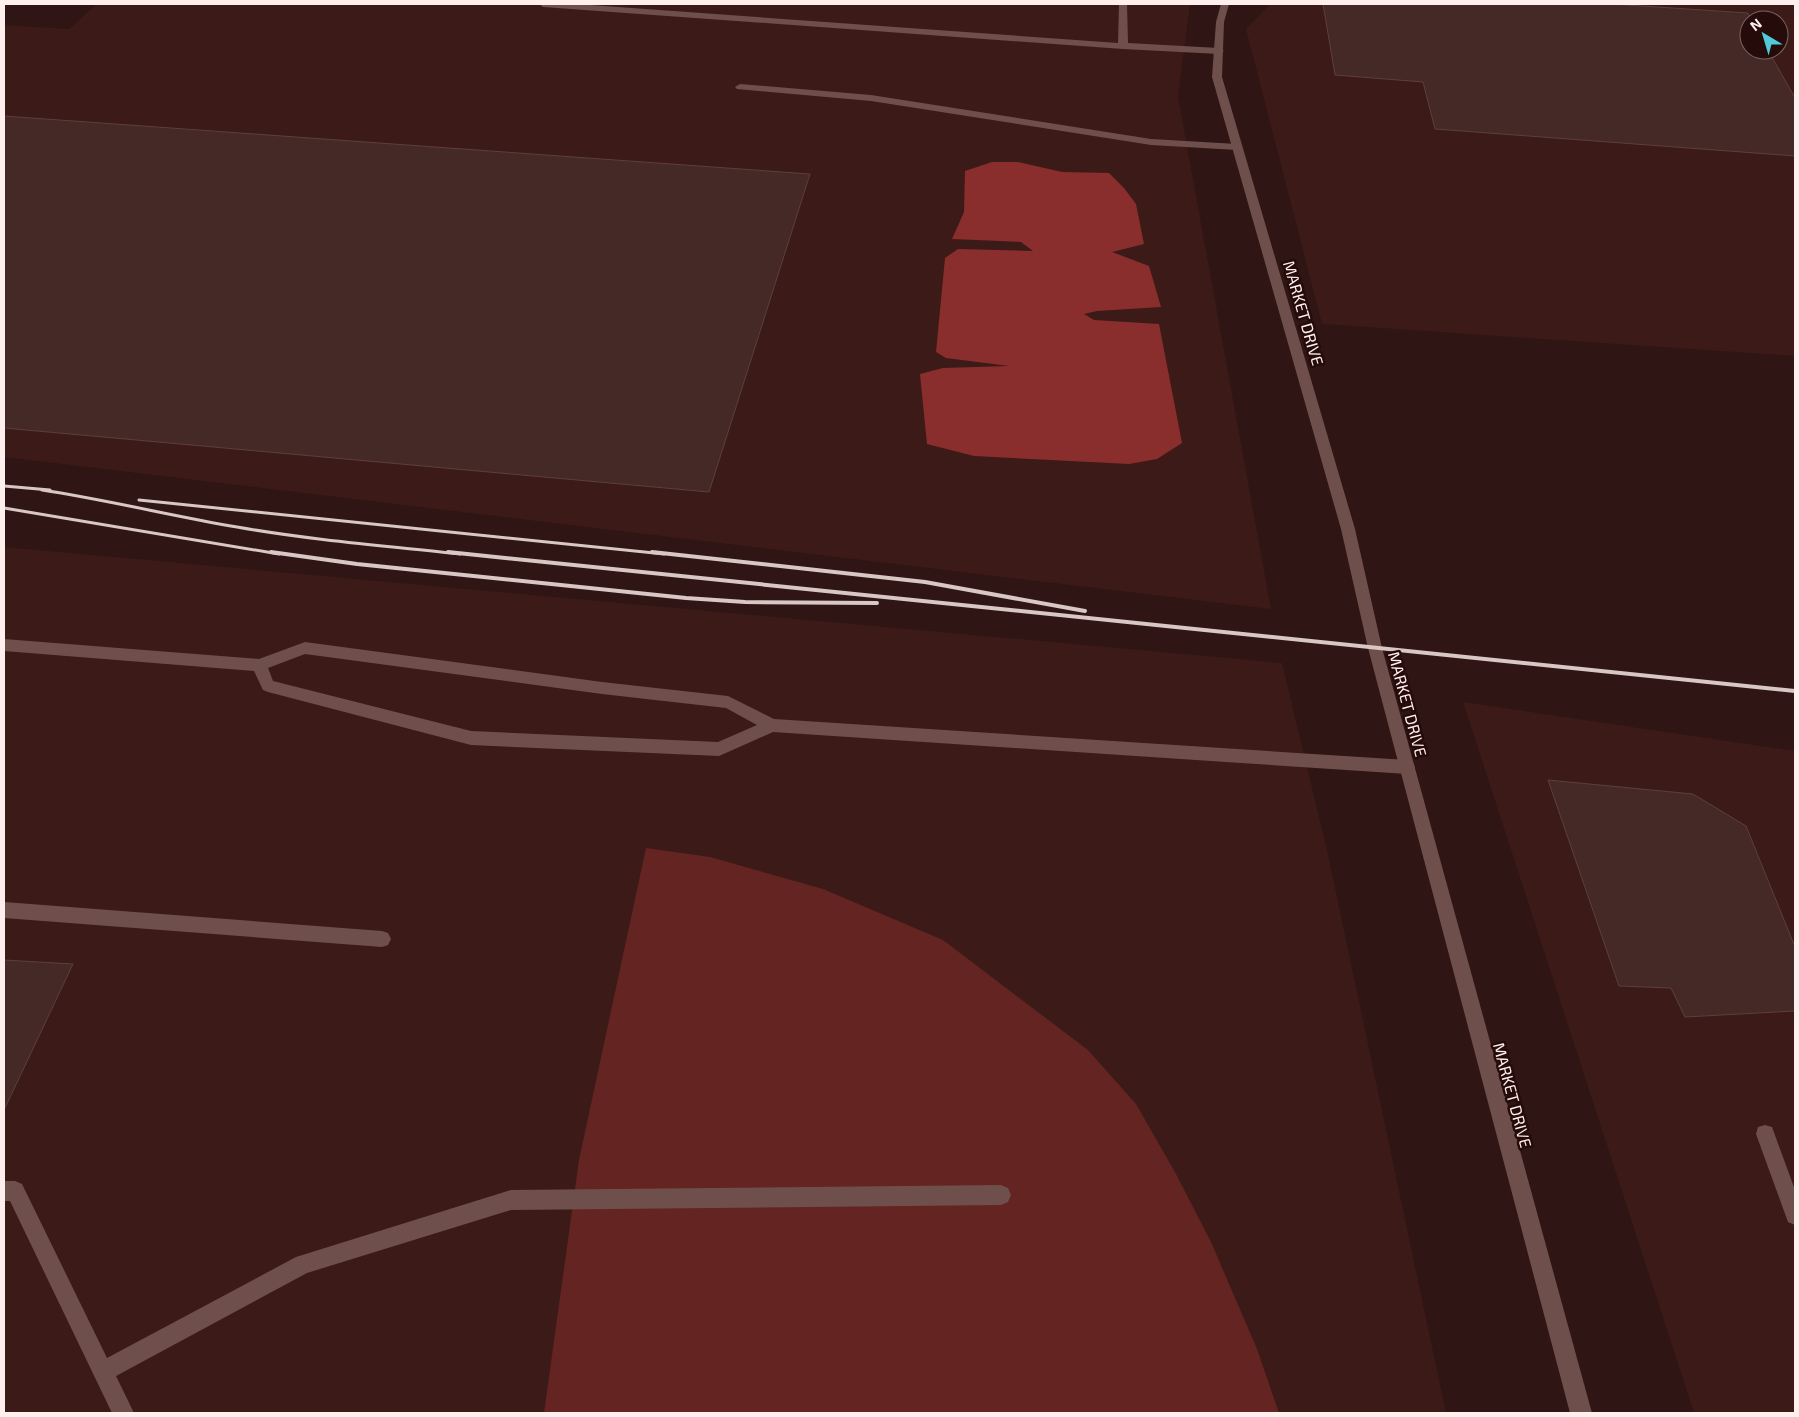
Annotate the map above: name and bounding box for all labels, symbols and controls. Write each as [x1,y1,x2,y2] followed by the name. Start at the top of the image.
[1739,10,1789,60] north arrow
[1746,15,1765,34] text: N
[1280,258,1328,368] street label: MARKET DRIVE
[1385,649,1431,759] street label: MARKET DRIVE
[1490,1040,1536,1150] street label: MARKET DRIVE

